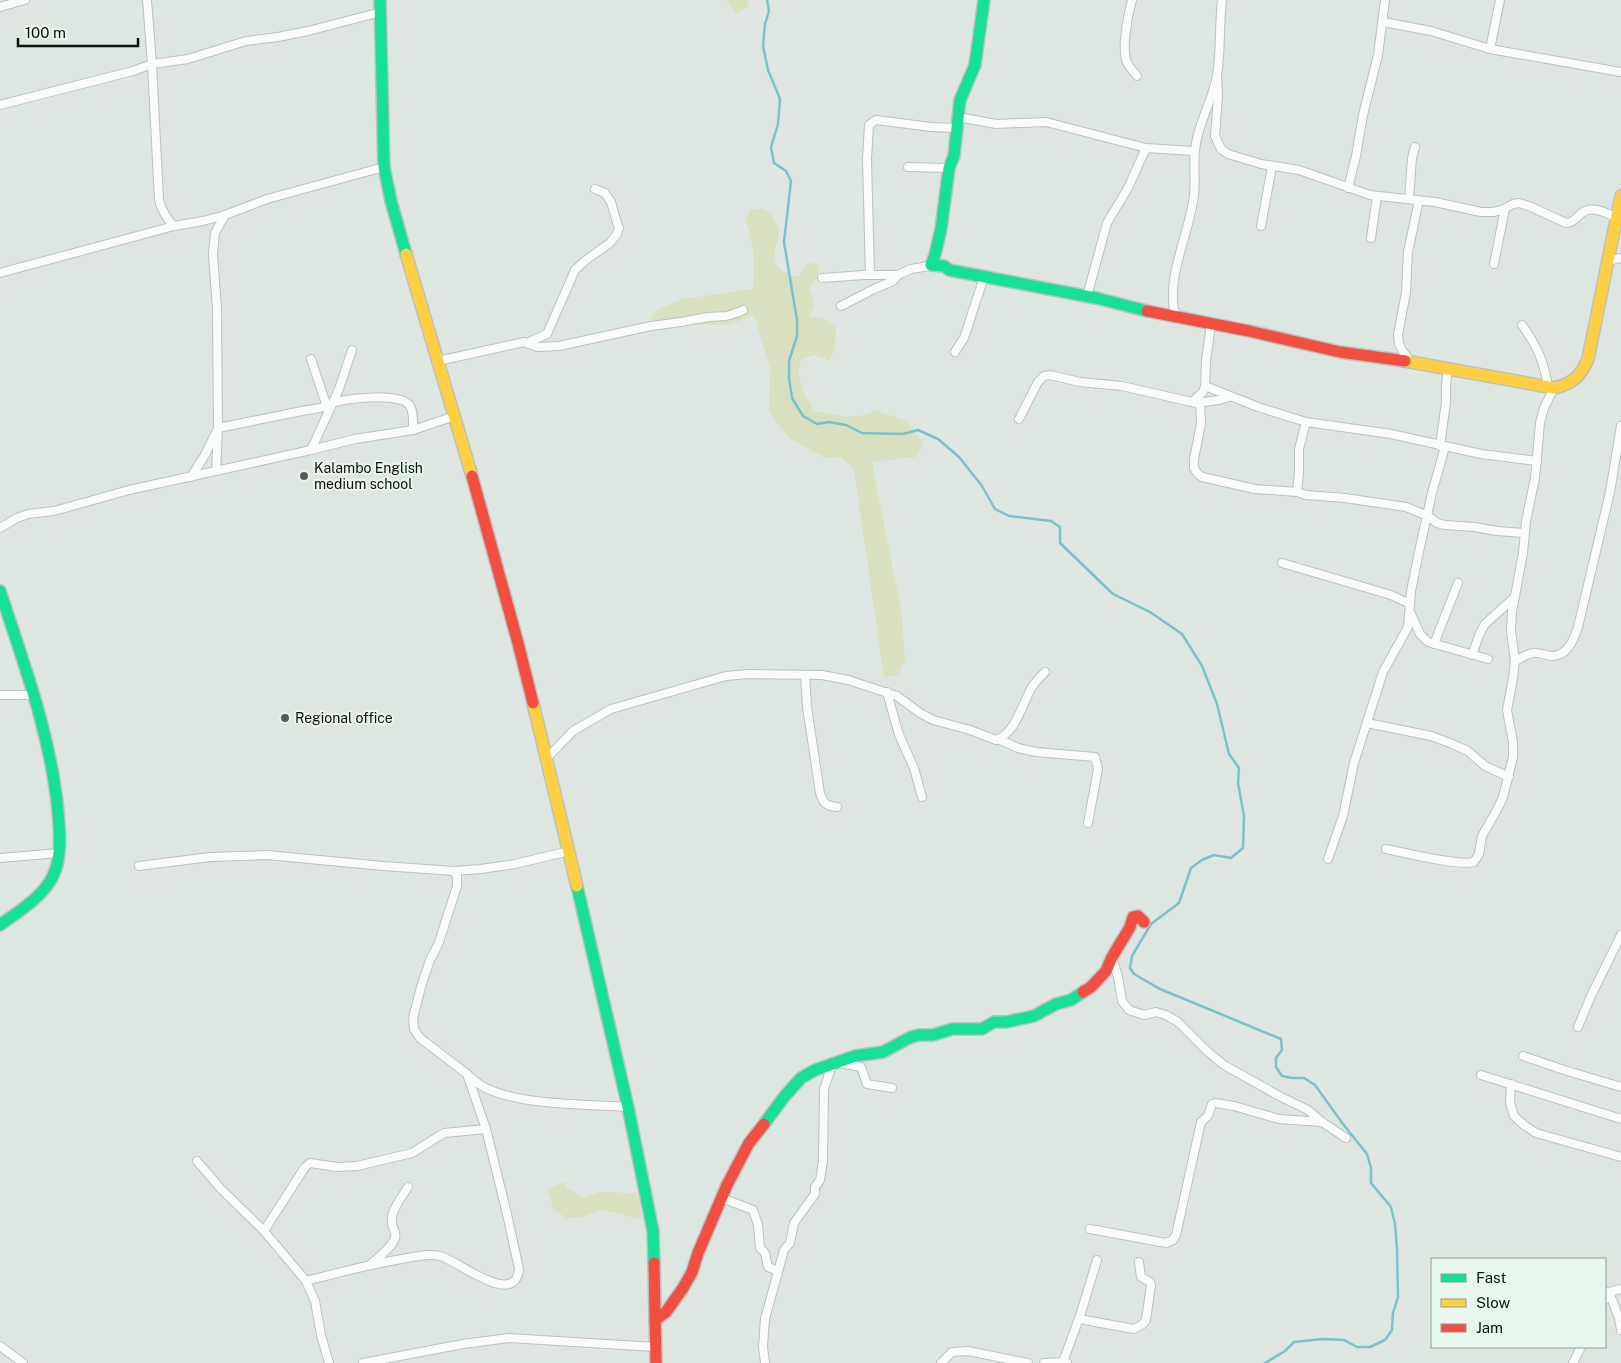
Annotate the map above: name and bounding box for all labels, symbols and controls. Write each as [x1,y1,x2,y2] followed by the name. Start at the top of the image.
[18,15,138,47] scale bar
[25,24,66,41] text: 100 m
[314,460,423,492] place label: Kalambo English medium school
[298,470,310,482] marker: Kalambo English medium school
[295,710,393,726] place label: Regional office
[279,712,291,724] marker: Regional office
[1431,1258,1606,1348] legend
[1476,1269,1506,1286] text: Fast
[1476,1294,1511,1311] text: Slow
[1476,1319,1503,1336] text: Jam

